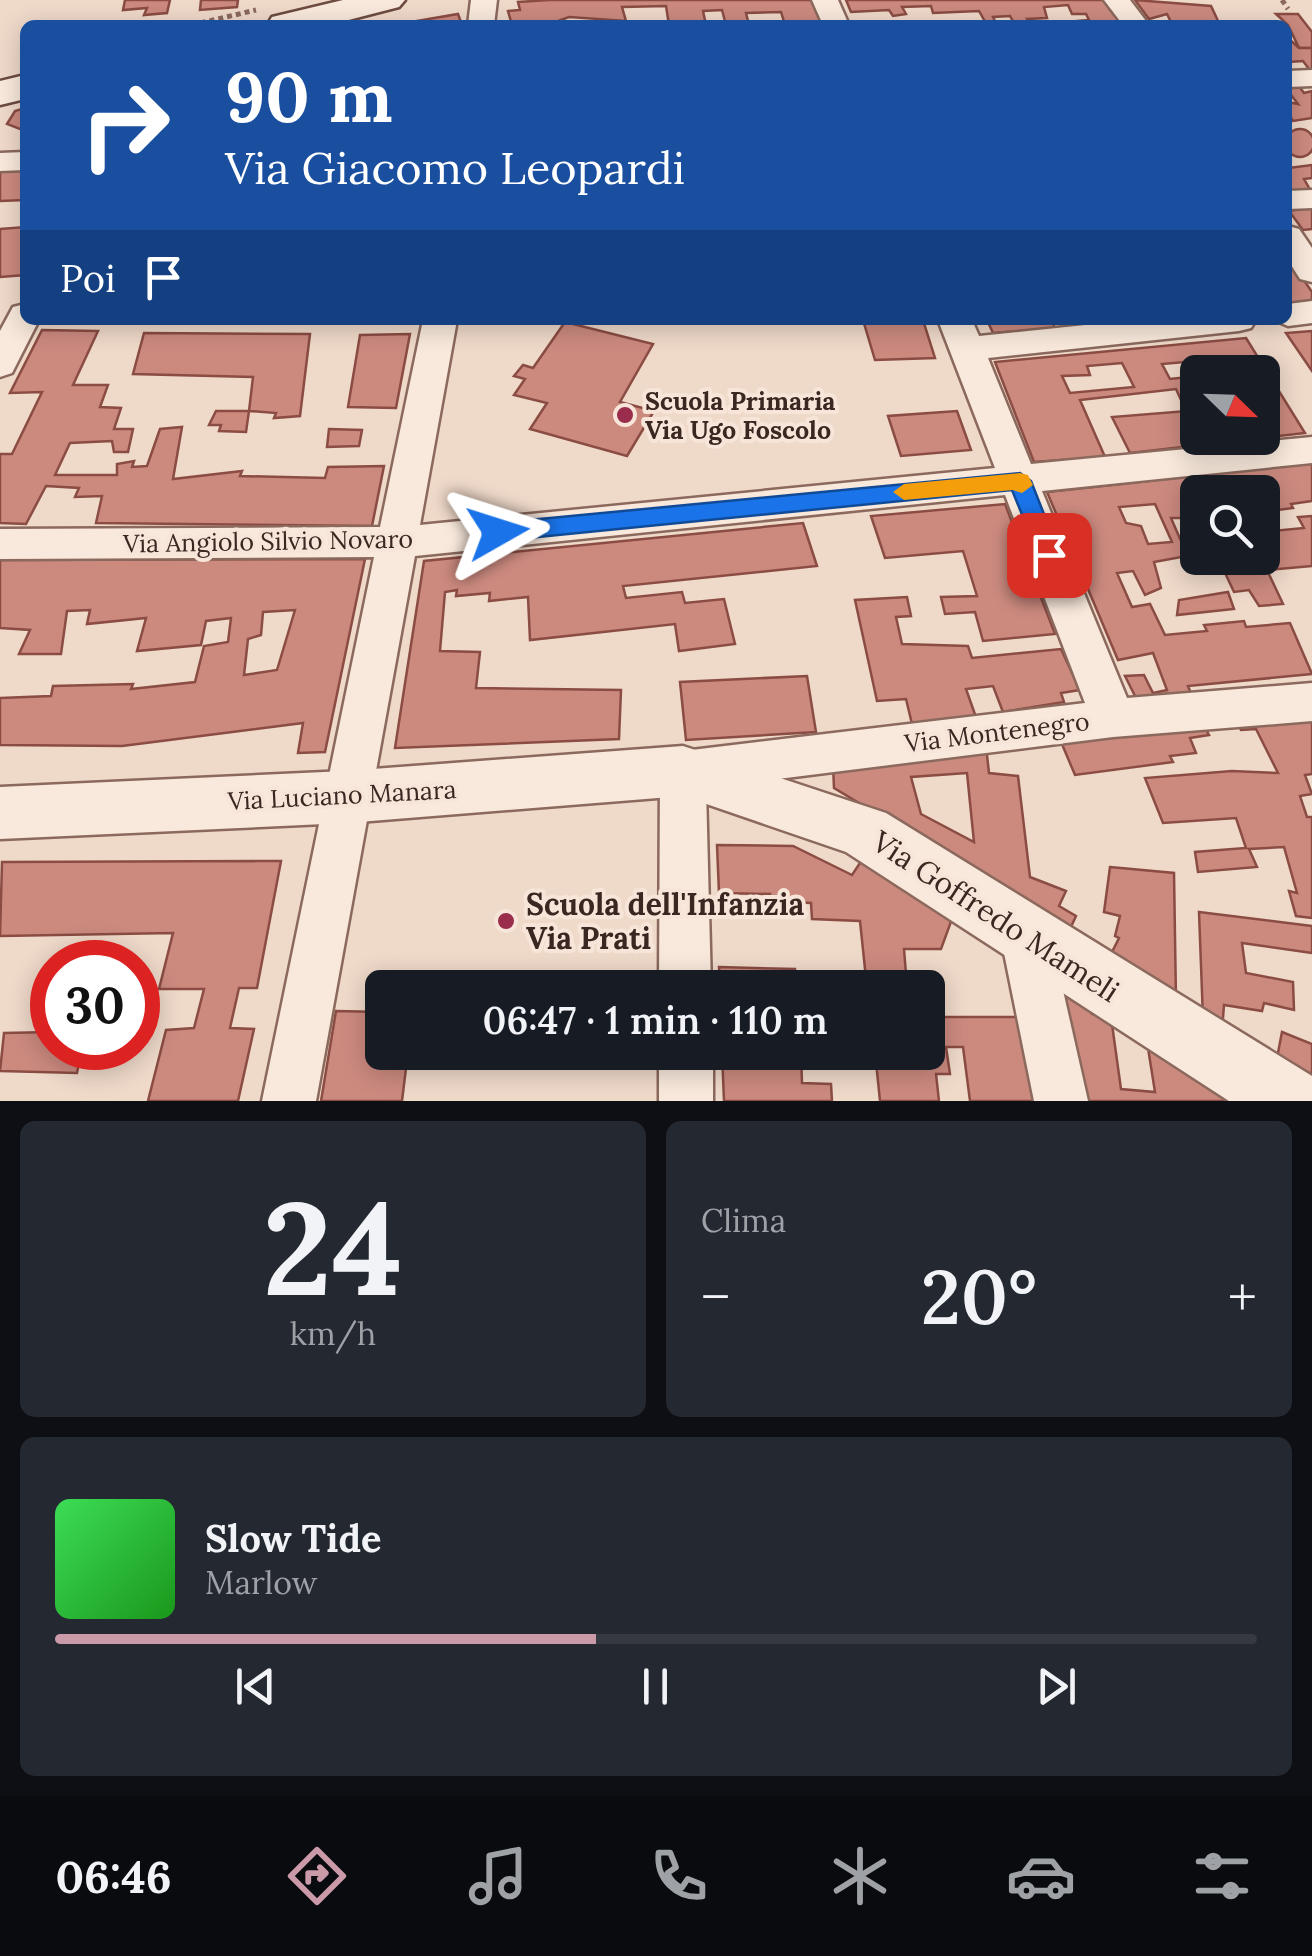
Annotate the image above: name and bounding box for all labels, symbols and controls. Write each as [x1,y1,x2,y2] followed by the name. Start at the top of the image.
[225,52,393,141] text: 90 m
[60,60,190,190] icon: right
[225,139,685,196] text: Via Giacomo Leopardi
[136,250,191,305] icon: arrive
[60,254,116,302] text: Poi
[1180,355,1280,455] north arrow
[1180,355,1280,575] map controls
[645,385,835,446] place label: Scuola Primaria Via Ugo Foscolo
[614,404,636,426] marker: Scuola Primaria Via Ugo Foscolo
[1180,475,1280,575] button: search
[446,480,550,584] position arrow
[1007,513,1092,598] pin
[122,522,413,560] street label: Via Angiolo Silvio Novaro
[1022,528,1077,583] icon: arrive
[902,705,1091,759] street label: Via Montenegro
[226,773,457,817] street label: Via Luciano Manara
[865,821,1127,1010] street label: Via Goffredo Mameli
[526,885,804,957] place label: Scuola dell'Infanzia Via Prati
[495,910,517,932] marker: Scuola dell'Infanzia Via Prati
[30,940,160,1070] speed limit sign: 30
[482,996,828,1044] text: 06:47 · 1 min · 110 m
[263,1164,403,1331] text: 24
[701,1200,786,1241] text: Clima
[921,1249,1037,1345] text: 20°
[701,1262,730,1332] text: −
[1228,1262,1257,1332] text: +
[290,1313,376,1354] text: km/h
[205,1514,382,1562] text: Slow Tide
[205,1562,317,1603] text: Marlow
[228,1659,283,1714] icon: previous
[628,1659,683,1714] icon: pause
[1029,1659,1084,1714] icon: next
[282,1841,352,1911] icon: directions
[463,1841,533,1911] icon: music
[644,1841,714,1911] icon: phone
[825,1841,895,1911] icon: climate
[1006,1841,1076,1911] icon: car
[1187,1841,1257,1911] icon: filters
[55,1848,172,1905] text: 06:46

